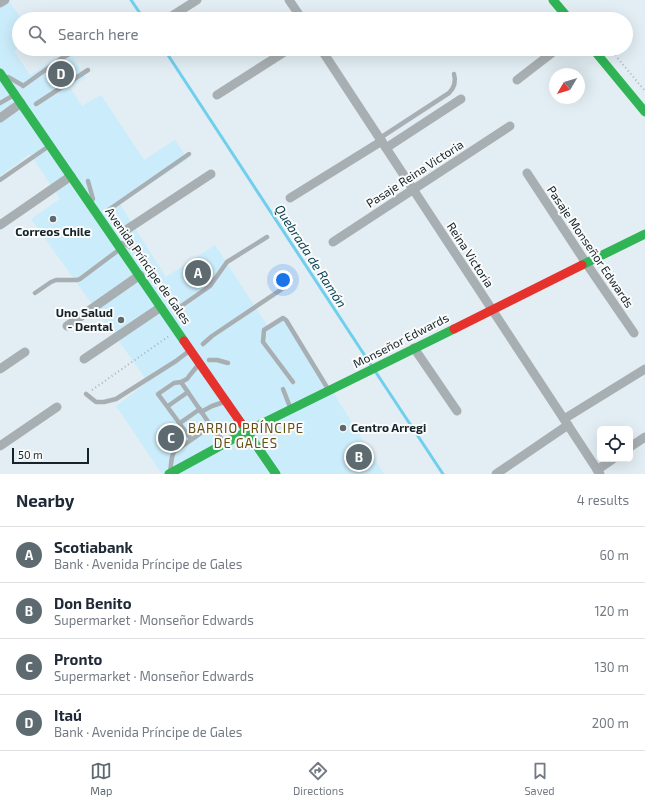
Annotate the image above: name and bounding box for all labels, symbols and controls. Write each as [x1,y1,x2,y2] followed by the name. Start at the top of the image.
[12,12,633,56] search box
[26,23,48,45] icon: search
[58,25,139,43] text: Search here
[48,59,74,89] pin: D
[549,68,585,104] north arrow
[363,136,466,211] street label: Pasaje Reina Victoria
[544,183,637,311] street label: Pasaje Monseñor Edwards
[272,201,350,311] water label: Quebrada de Ramón
[103,204,194,326] street label: Avenida Príncipe de Gales
[48,214,58,224] marker: Correos Chile
[445,219,497,290] street label: Reina Victoria
[15,224,91,238] place label: Correos Chile
[185,258,211,288] pin: A
[273,270,293,290] your location
[56,305,113,333] place label: Uno Salud - Dental
[350,310,451,370] street label: Monseñor Edwards
[116,315,126,325] marker: Uno Salud - Dental
[188,419,304,451] district label: BARRIO PRÍNCIPE DE GALES
[351,420,426,434] place label: Centro Arregi
[158,423,184,453] pin: C
[338,423,348,433] marker: Centro Arregi
[597,426,633,462] map controls
[597,426,633,462] button: locate
[346,442,372,472] pin: B
[12,446,89,465] scale bar
[18,448,43,461] text: 50 m
[16,490,74,510] text: Nearby
[577,492,629,508] text: 4 results
[54,538,133,556] text: Scotiabank
[25,547,33,563] text: A
[599,547,629,563] text: 60 m
[54,556,242,572] text: Bank · Avenida Príncipe de Gales
[54,594,132,612] text: Don Benito
[25,603,33,619] text: B
[594,603,629,619] text: 120 m
[54,612,254,628] text: Supermarket · Monseñor Edwards
[54,650,102,668] text: Pronto
[25,659,33,675] text: C
[594,659,629,675] text: 130 m
[54,668,254,684] text: Supermarket · Monseñor Edwards
[54,706,82,724] text: Itaú
[25,715,33,731] text: D
[592,715,629,731] text: 200 m
[54,724,242,740] text: Bank · Avenida Príncipe de Gales
[90,760,112,797] tab: Map
[293,760,344,797] tab: Directions
[524,760,555,797] tab: Saved

